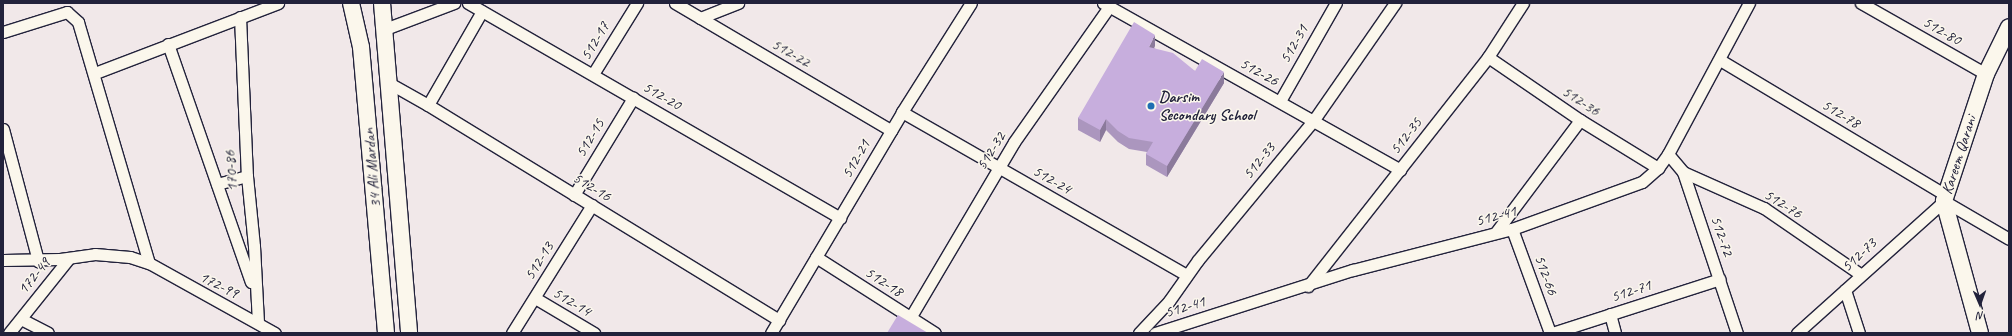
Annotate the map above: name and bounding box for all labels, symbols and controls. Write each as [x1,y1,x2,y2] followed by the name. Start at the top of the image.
[1919,12,1965,50] street label: 512-80
[576,18,614,64] street label: 512-17
[1275,21,1313,67] street label: 512-31
[768,34,814,72] street label: 512-22
[1236,54,1282,90] street label: 512-26
[639,77,685,115] street label: 512-20
[1558,82,1604,120] street label: 512-36
[1159,87,1254,125] place label: Darsim Secondary School
[1818,95,1864,133] street label: 512-78
[1146,101,1156,111] marker: Darsim Secondary School
[1937,113,1981,197] street label: Kareem Qarani
[1386,114,1426,158] street label: 512-35
[571,115,609,161] street label: 512-15
[359,127,385,209] street label: 34 Ali Mardan
[972,128,1010,174] street label: 512-32
[837,136,875,182] street label: 512-21
[1239,139,1279,183] street label: 512-33
[220,150,242,192] street label: 170-86
[1029,161,1075,199] street label: 512-24
[569,168,615,206] street label: 512-16
[1760,185,1806,223] street label: 512-76
[1474,201,1518,231] street label: 512-41
[1706,213,1738,259] street label: 512-72
[1837,234,1881,276] street label: 512-73
[520,238,558,284] street label: 512-13
[1530,252,1562,298] street label: 512-66
[14,254,54,298] street label: 172-49
[861,263,907,301] street label: 512-18
[196,267,242,303] street label: 172-99
[1608,276,1654,306] street label: 512-71
[549,283,595,321] street label: 512-14
[1960,284,2000,324] north arrow
[1162,292,1208,322] street label: 512-41
[1977,309,1984,323] text: N

